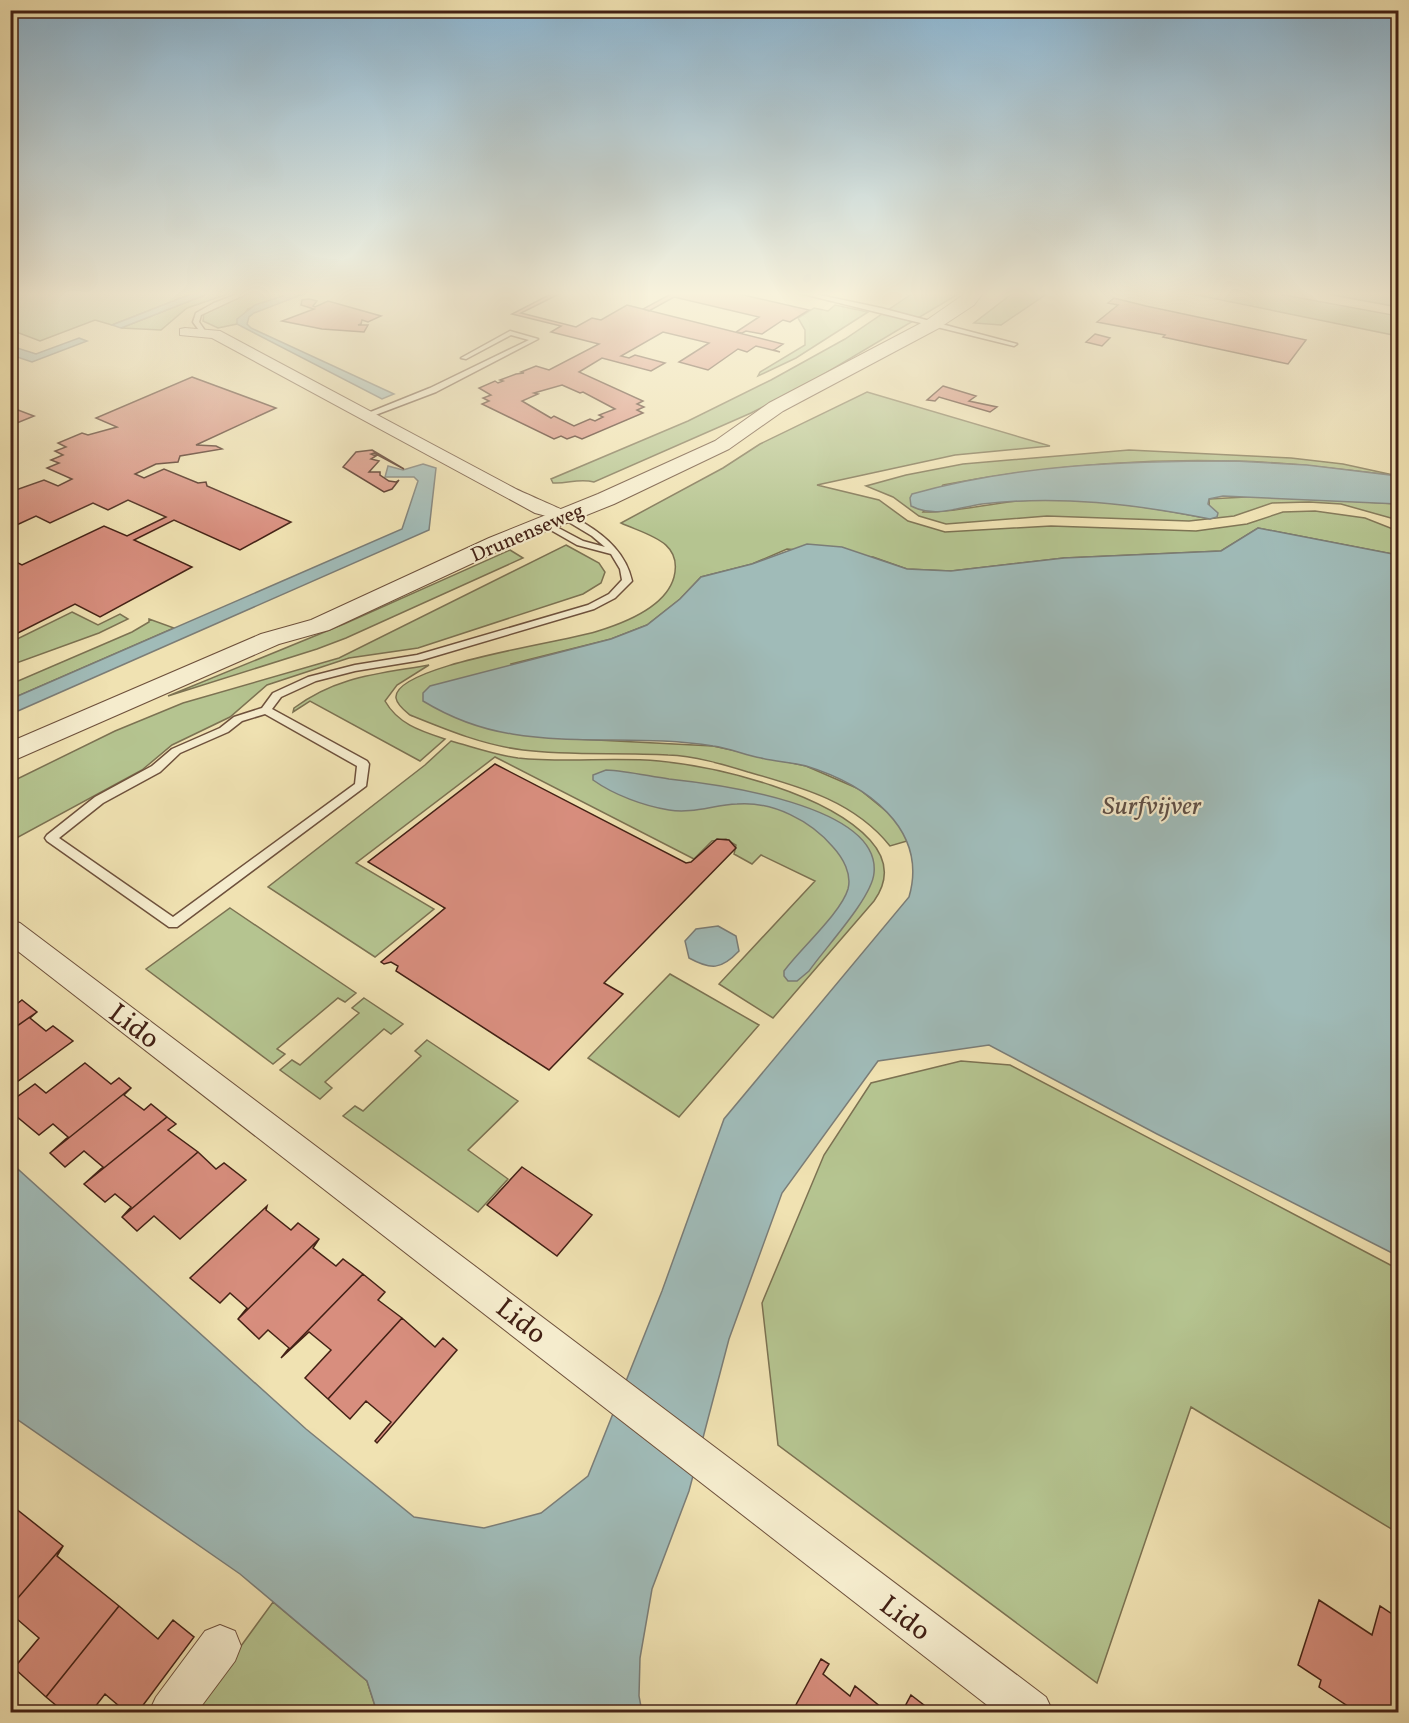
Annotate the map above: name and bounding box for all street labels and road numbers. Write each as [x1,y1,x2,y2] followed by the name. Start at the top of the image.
[467,497,589,570] street label: Drunenseweg
[100,995,167,1059] street label: Lido
[487,1290,554,1354] street label: Lido
[871,1587,938,1651] street label: Lido

